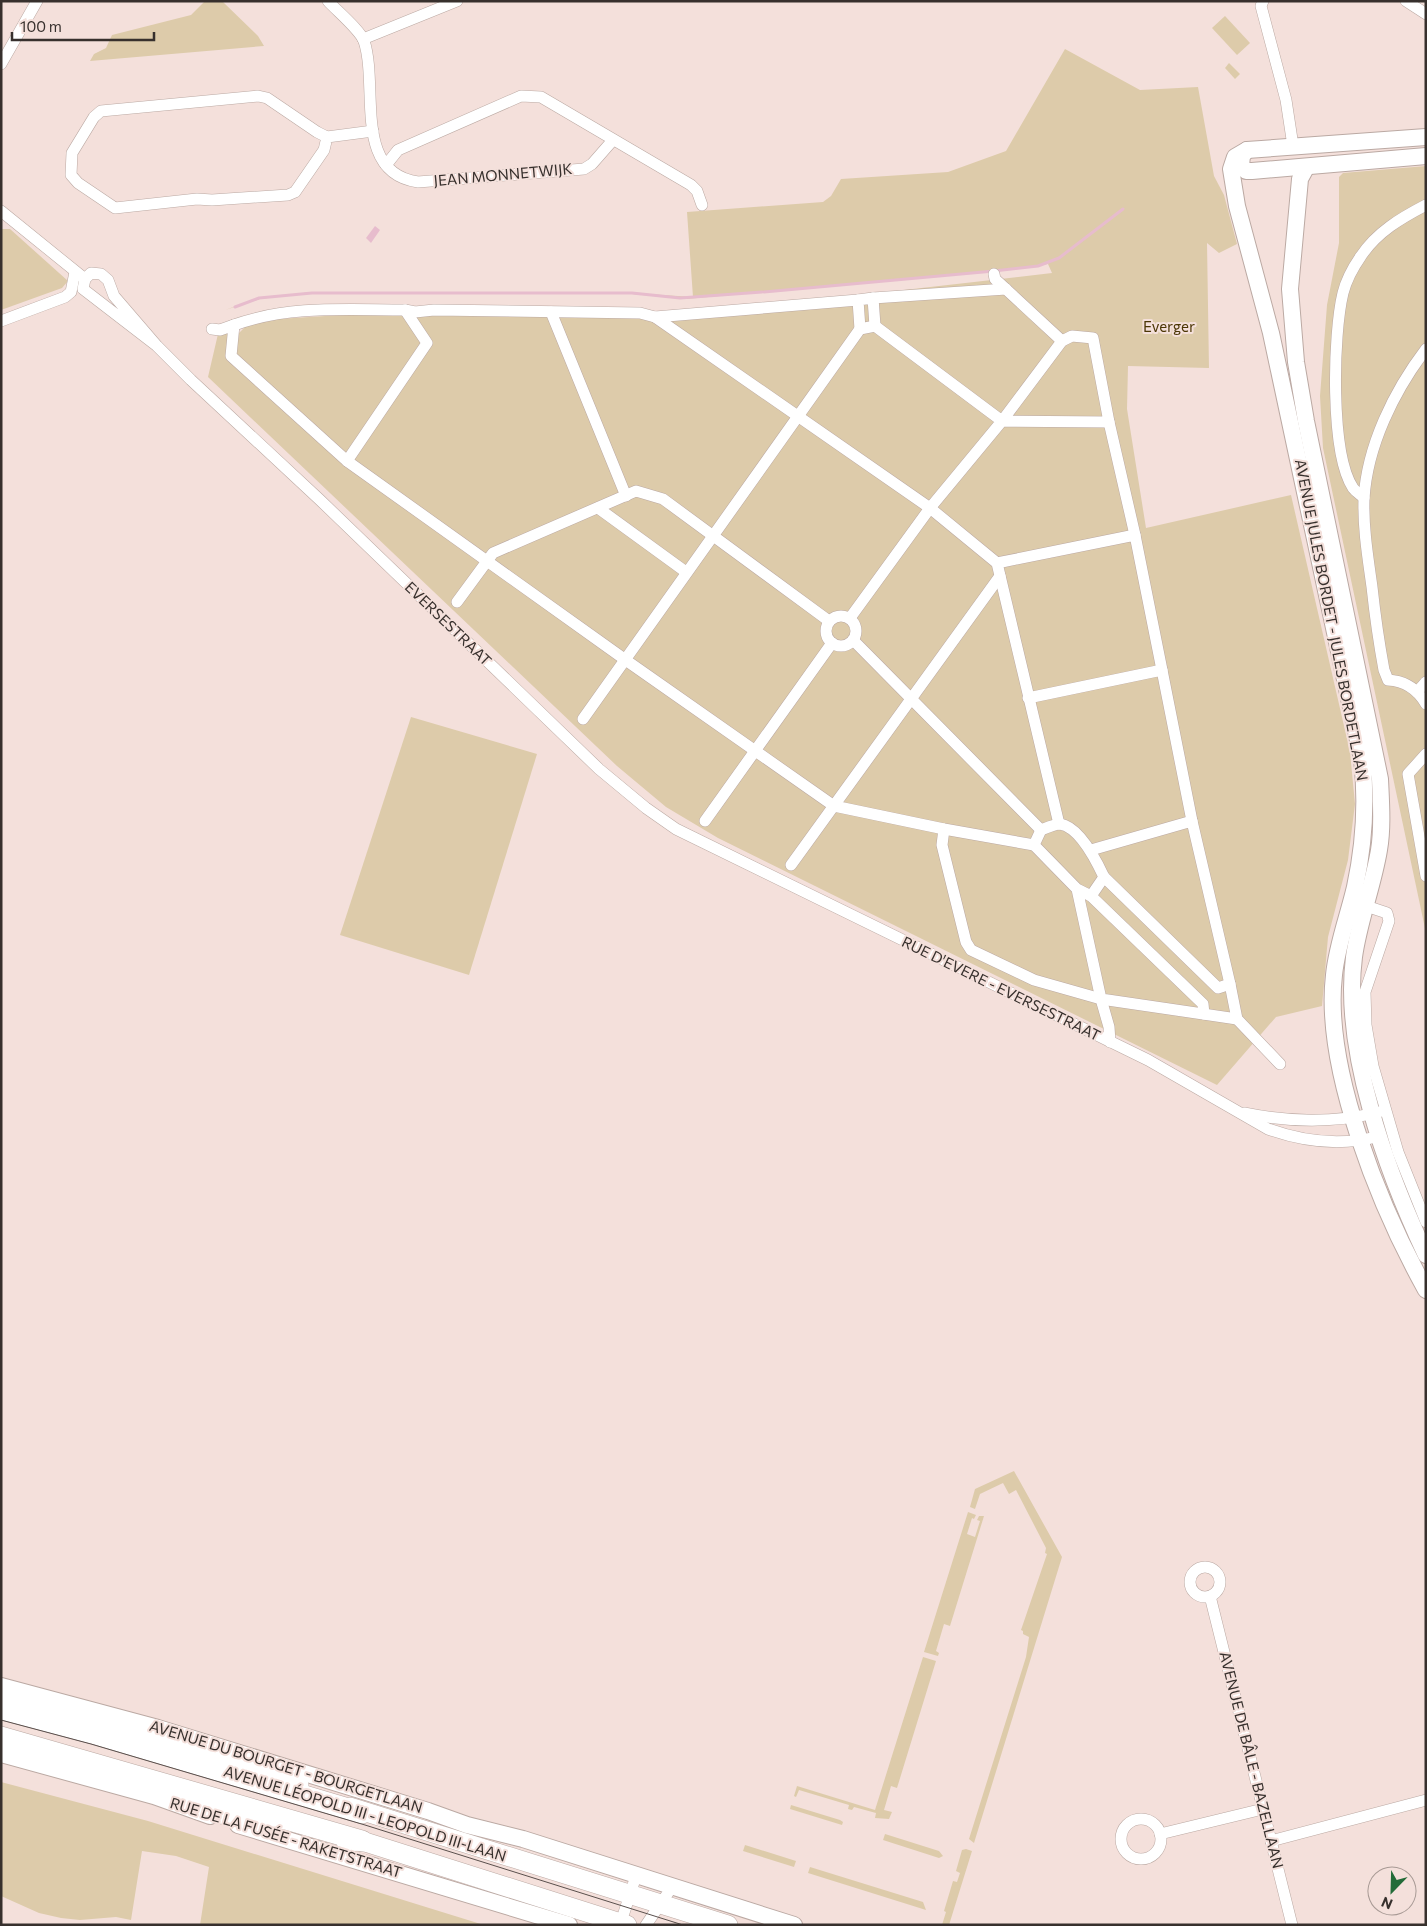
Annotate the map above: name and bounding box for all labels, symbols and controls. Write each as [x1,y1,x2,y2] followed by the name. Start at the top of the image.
[12,10,155,42] scale bar
[20,17,62,35] text: 100 m
[433,159,573,189] street label: JEAN MONNETWIJK
[1143,317,1195,335] park label: Everger
[1292,457,1372,782] street label: AVENUE JULES BORDET - JULES BORDETLAAN
[402,578,496,669] street label: EVERSESTRAAT
[899,932,1104,1044] street label: RUE D'EVERE - EVERSESTRAAT
[1216,1649,1289,1870] street label: AVENUE DE BÂLE - BAZELLAAN
[148,1716,425,1816] street label: AVENUE DU BOURGET - BOURGETLAAN
[222,1760,509,1865] street label: AVENUE LÉOPOLD III - LEOPOLD III-LAAN
[168,1792,405,1881] street label: RUE DE LA FUSÉE - RAKETSTRAAT
[1367,1866,1417,1916] north arrow
[1379,1894,1395,1913] text: N

